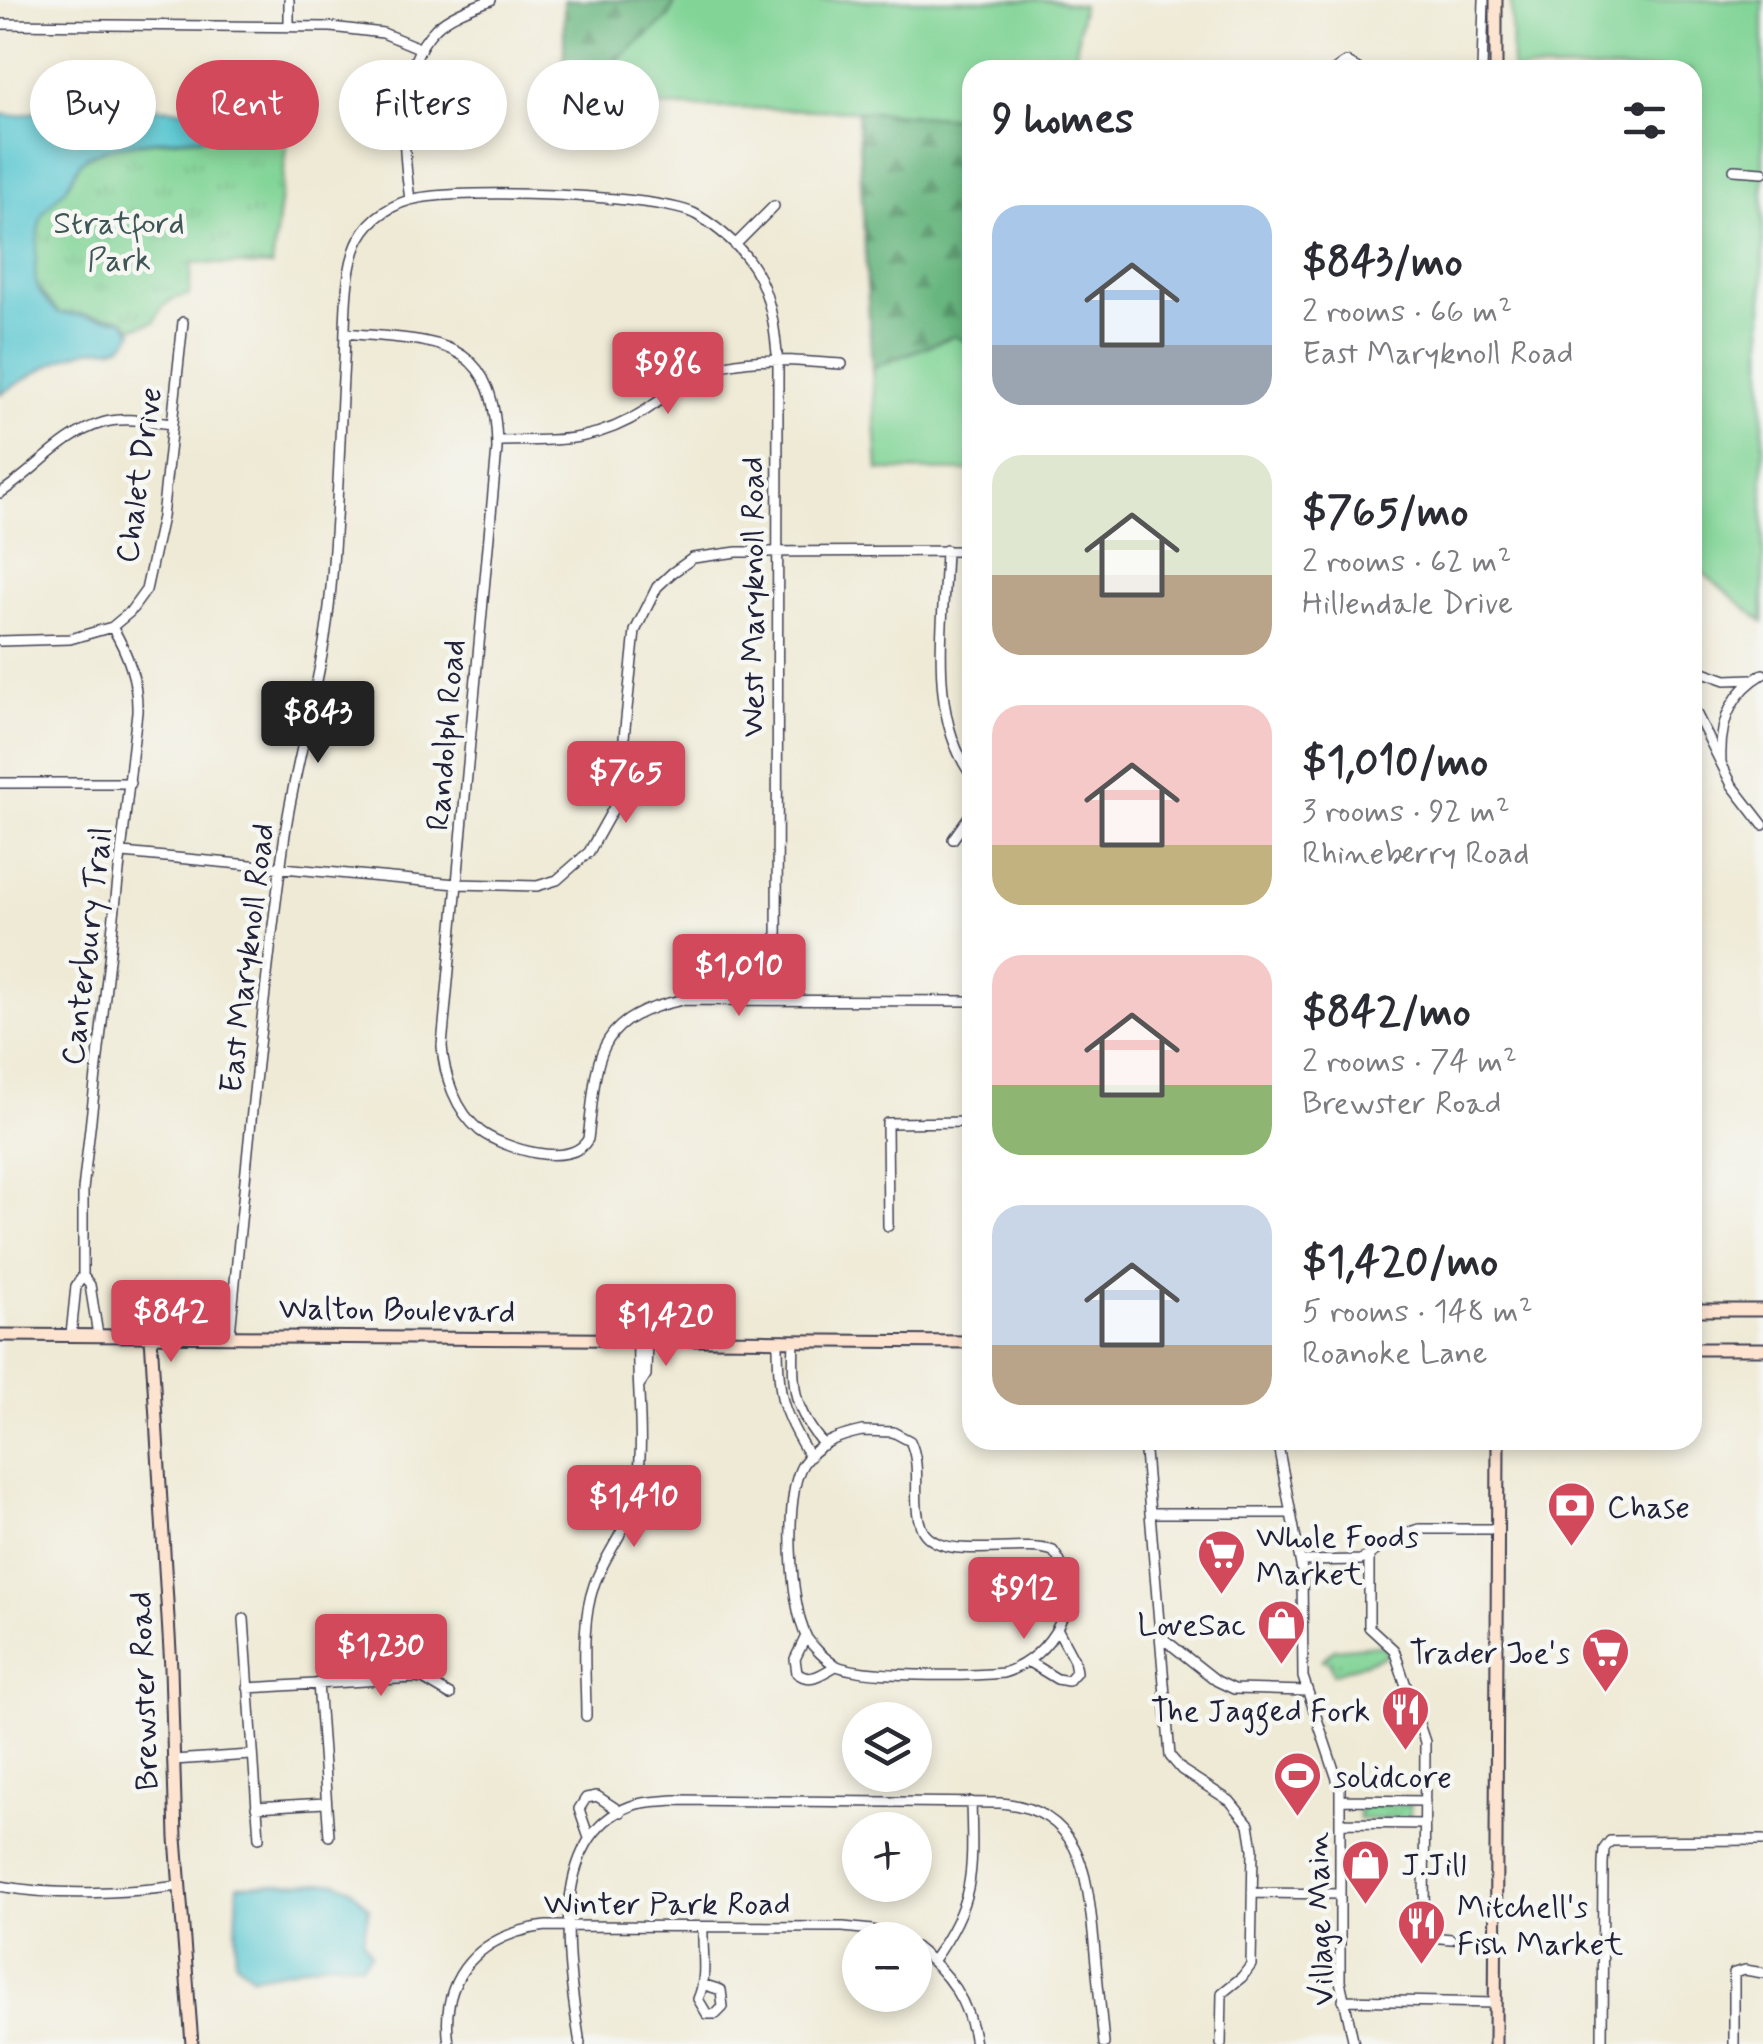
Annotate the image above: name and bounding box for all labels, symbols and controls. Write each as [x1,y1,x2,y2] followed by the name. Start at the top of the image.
[30,60,156,150] chip: Buy
[176,60,319,150] chip: Rent
[339,60,507,150] chip: Filters
[527,60,659,150] chip: New
[992,93,1134,148] text: 9 homes
[1617,93,1672,148] icon: filters
[53,203,185,282] park label: Stratford Park
[1302,236,1463,291] text: $843/mo
[1072,245,1192,365] icon: home
[1302,291,1512,333] text: 2 rooms · 66 m²
[609,332,727,417] pin: $986
[1302,333,1573,375] text: East Maryknoll Road
[634,343,702,385] text: $986
[107,385,173,566] street label: Chalet Drive
[733,457,775,737] street label: West Maryknoll Road
[1302,486,1469,541] text: $765/mo
[1072,495,1192,615] icon: home
[1302,541,1511,583] text: 2 rooms · 62 m²
[1302,583,1513,625] text: Hillendale Drive
[418,638,476,833] street label: Randolph Road
[259,681,377,766] pin: $843
[283,692,353,734] text: $843
[1302,736,1488,791] text: $1,010/mo
[567,741,685,826] pin: $765
[1072,745,1192,865] icon: home
[589,752,663,794] text: $765
[1302,791,1510,833] text: 3 rooms · 92 m²
[211,821,285,1096] street label: East Maryknoll Road
[52,824,123,1068] street label: Canterbury Trail
[1302,833,1529,875] text: Rhineberry Road
[658,934,820,1019] pin: $1,010
[695,945,783,987] text: $1,010
[1302,986,1471,1041] text: $842/mo
[1072,995,1192,1115] icon: home
[1302,1041,1517,1083] text: 2 rooms · 74 m²
[1302,1083,1501,1125] text: Brewster Road
[1302,1236,1498,1291] text: $1,420/mo
[1072,1245,1192,1365] icon: home
[112,1280,230,1365] pin: $842
[585,1284,747,1369] pin: $1,420
[278,1288,516,1334] street label: Walton Boulevard
[133,1291,209,1333] text: $842
[1302,1291,1533,1333] text: 5 rooms · 148 m²
[618,1295,714,1337] text: $1,420
[1302,1333,1488,1375] text: Roanoke Lane
[553,1465,715,1550] pin: $1,410
[589,1476,679,1518] text: $1,410
[1546,1480,1598,1548] bank icon: Chase
[1607,1487,1690,1529] place label: Chase
[1256,1517,1419,1596] place label: Whole Foods Market
[1195,1528,1247,1596] supermarket icon: Whole Foods Market
[965,1557,1083,1642] pin: $912
[990,1568,1058,1610] text: $912
[121,1591,169,1791] street label: Brewster Road
[1255,1598,1307,1666] shop icon: LoveSac
[1137,1605,1246,1647] place label: LoveSac
[300,1614,462,1699] pin: $1,230
[337,1625,425,1667] text: $1,230
[1579,1626,1631,1694] supermarket icon: Trader Joe's
[1409,1633,1570,1675] place label: Trader Joe's
[1379,1684,1431,1752] restaurant icon: The Jagged Fork
[1151,1691,1370,1736] place label: The Jagged Fork
[842,1702,932,2012] map controls
[842,1702,932,1792] button: layers
[1272,1750,1324,1818] sports icon: solidcore
[1333,1757,1452,1799] place label: solidcore
[842,1812,932,1902] button: +
[1297,1831,1345,2007] street label: Village Main
[1340,1838,1392,1906] shop icon: J.Jill
[1401,1845,1466,1887] place label: J.Jill
[544,1884,790,1926] street label: Winter Park Road
[1457,1887,1623,1966] place label: Mitchell's Fish Market
[1396,1898,1448,1966] restaurant icon: Mitchell's Fish Market
[842,1922,932,2012] button: −

